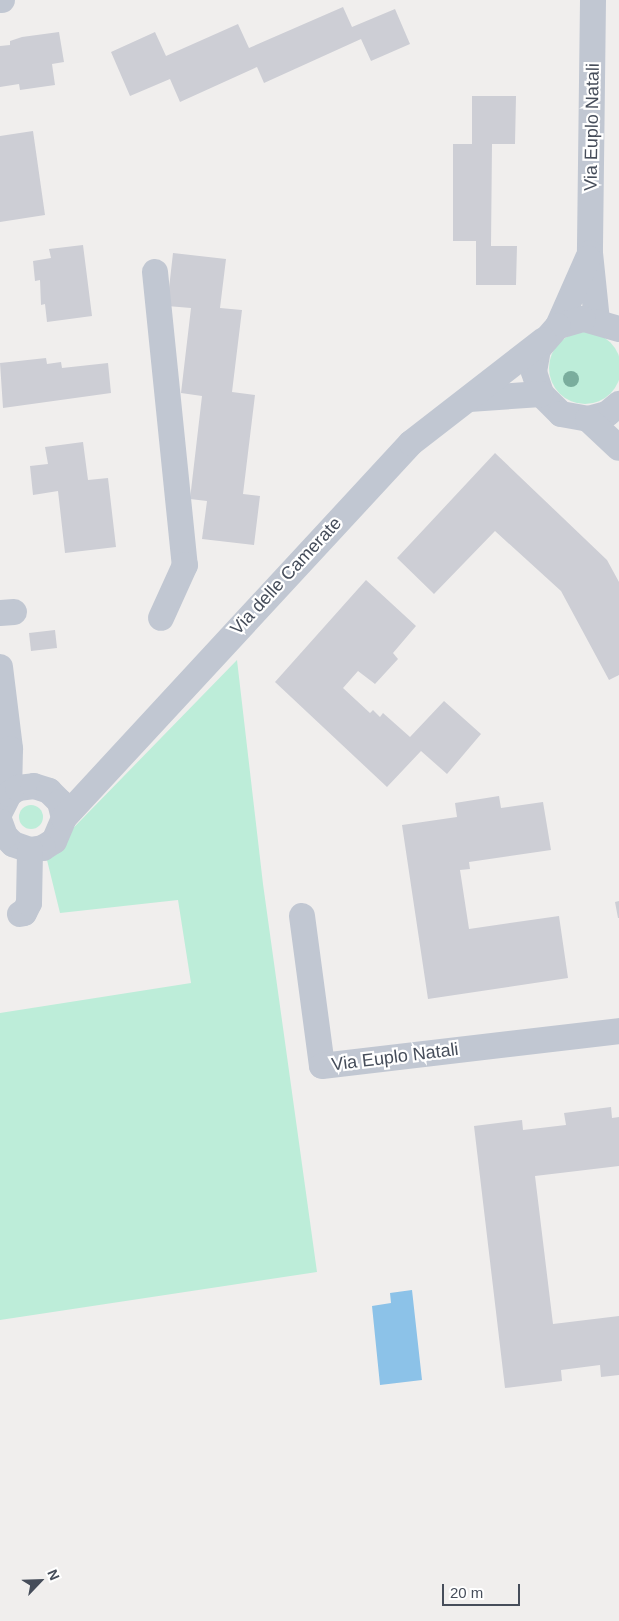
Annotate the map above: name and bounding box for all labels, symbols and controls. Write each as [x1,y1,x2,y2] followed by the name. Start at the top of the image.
[580,63,604,191] street label: Via Euplo Natali
[226,513,346,639] street label: Via delle Camerate
[330,1038,460,1076] street label: Via Euplo Natali
[15,1556,65,1606] north arrow
[44,1567,63,1583] text: N
[444,1574,522,1606] scale bar
[450,1584,483,1601] text: 20 m

